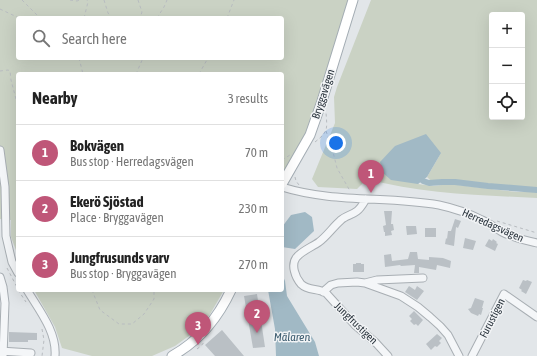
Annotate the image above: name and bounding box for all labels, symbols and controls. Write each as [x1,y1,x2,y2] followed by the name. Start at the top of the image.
[489,12,525,120] map controls
[489,12,525,48] button: +
[16,16,284,60] search box
[30,27,52,49] icon: search
[62,30,127,47] text: Search here
[489,48,525,84] button: −
[309,68,337,120] street label: Bryggavägen
[489,84,525,120] button: locate
[32,88,78,108] text: Nearby
[228,91,268,106] text: 3 results
[326,133,346,153] your location
[70,137,124,154] text: Bokvägen
[42,145,48,160] text: 1
[245,145,268,160] text: 70 m
[70,154,194,169] text: Bus stop · Herredagsvägen
[358,160,384,193] pin: 1
[70,193,144,210] text: Ekerö Sjöstad
[42,201,48,216] text: 2
[239,201,268,216] text: 230 m
[460,206,526,244] street label: Herredagsvägen
[70,210,164,225] text: Place · Bryggavägen
[70,249,169,266] text: Jungfrusunds varv
[42,257,48,272] text: 3
[239,257,268,272] text: 270 m
[70,266,177,281] text: Bus stop · Bryggavägen
[477,296,507,340] street label: Furustigen
[244,300,270,333] pin: 2
[332,300,380,346] street label: Jungfrustigen
[185,312,211,345] pin: 3
[274,330,311,344] water label: Mälaren

